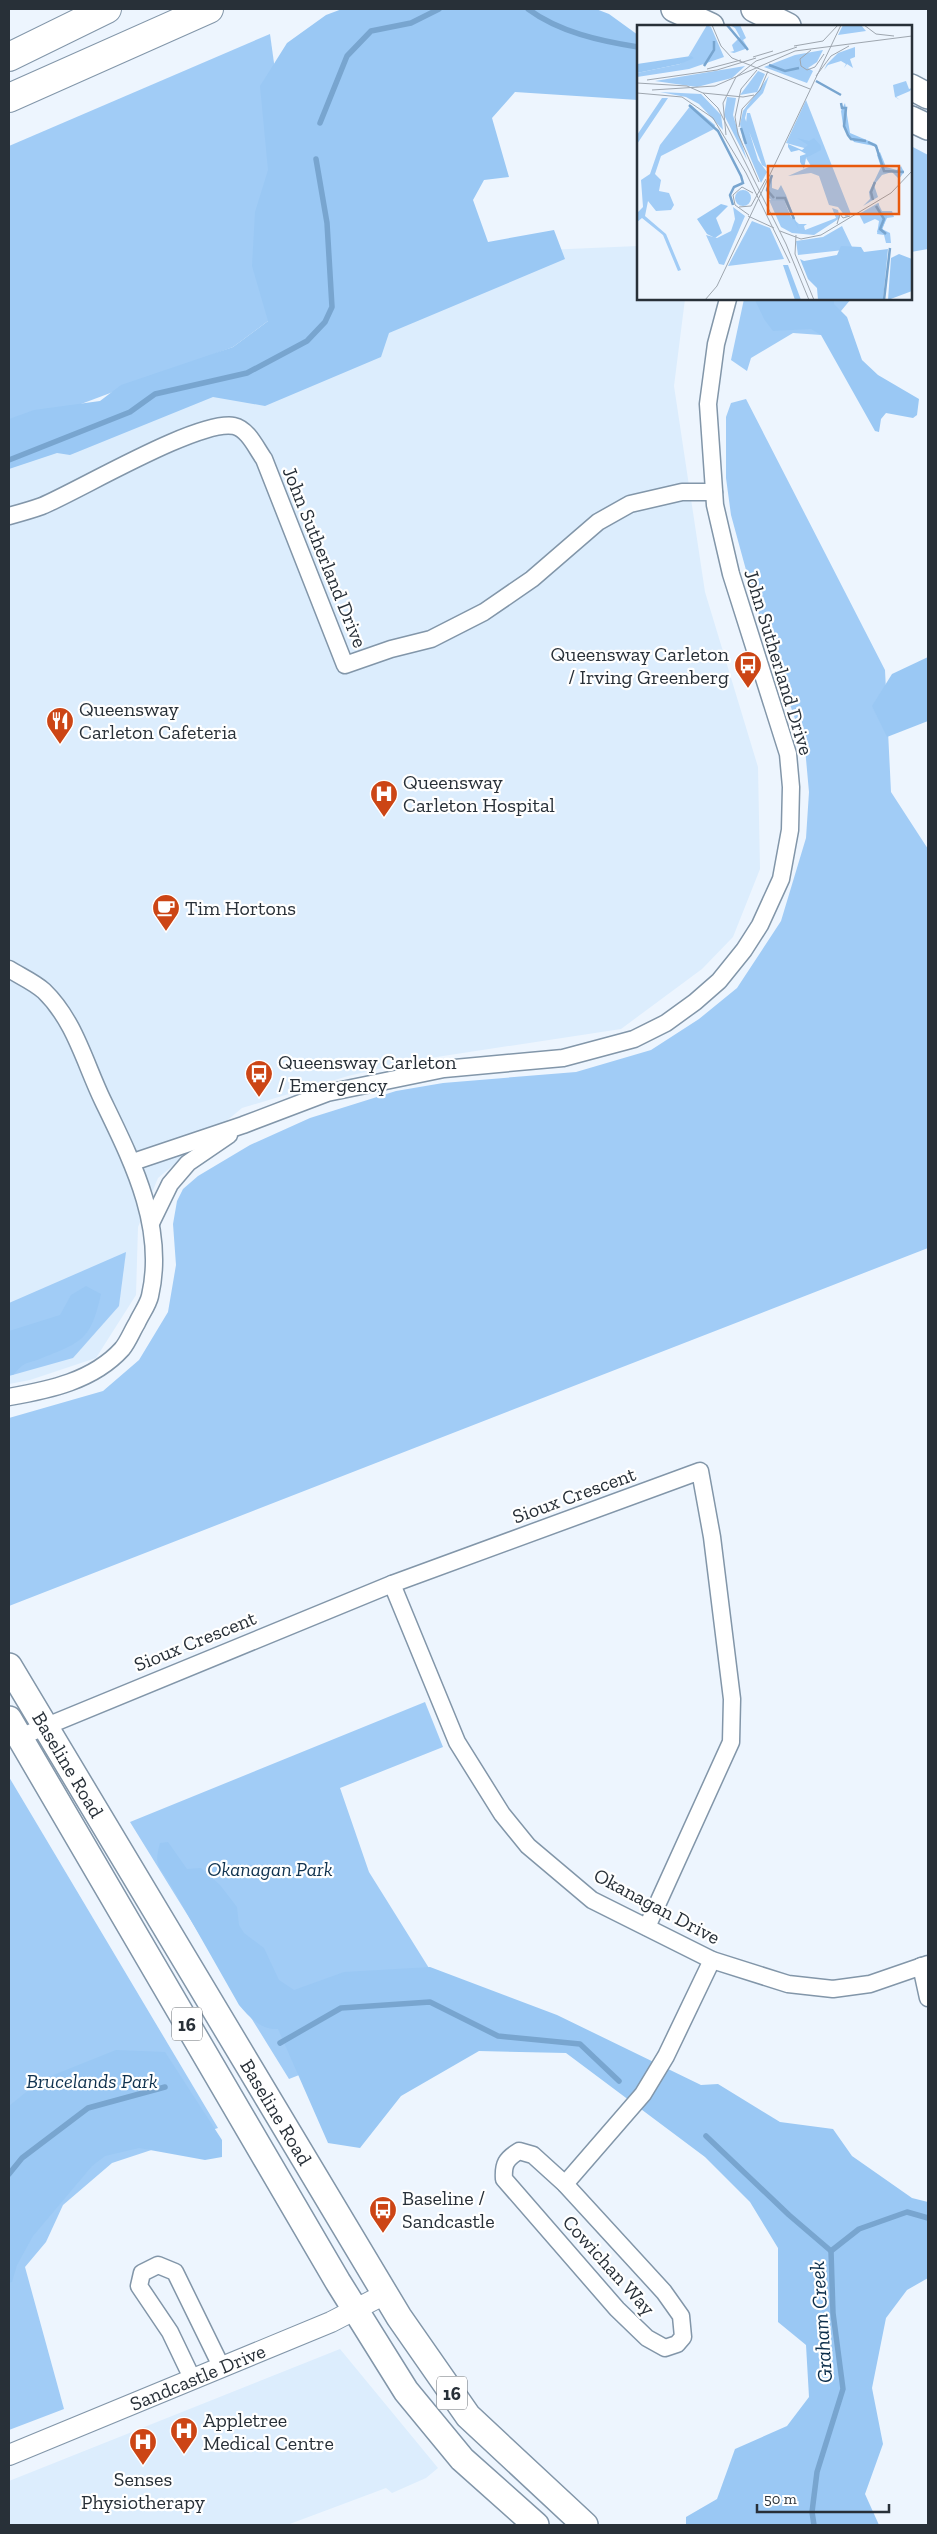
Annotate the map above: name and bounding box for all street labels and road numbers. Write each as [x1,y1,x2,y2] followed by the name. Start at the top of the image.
[278,463,372,651] street label: John Sutherland Drive
[739,566,819,758] street label: John Sutherland Drive
[509,1461,640,1528] street label: Sioux Crescent
[130,1605,260,1676] street label: Sioux Crescent
[27,1707,109,1822] street label: Baseline Road
[590,1863,724,1949] street label: Okanagan Drive
[172,2008,202,2040] road number: 16
[235,2055,317,2169] street label: Baseline Road
[558,2210,661,2321] street label: Cowichan Way
[126,2338,269,2416] street label: Sandcastle Drive
[437,2376,467,2410] road number: 16

